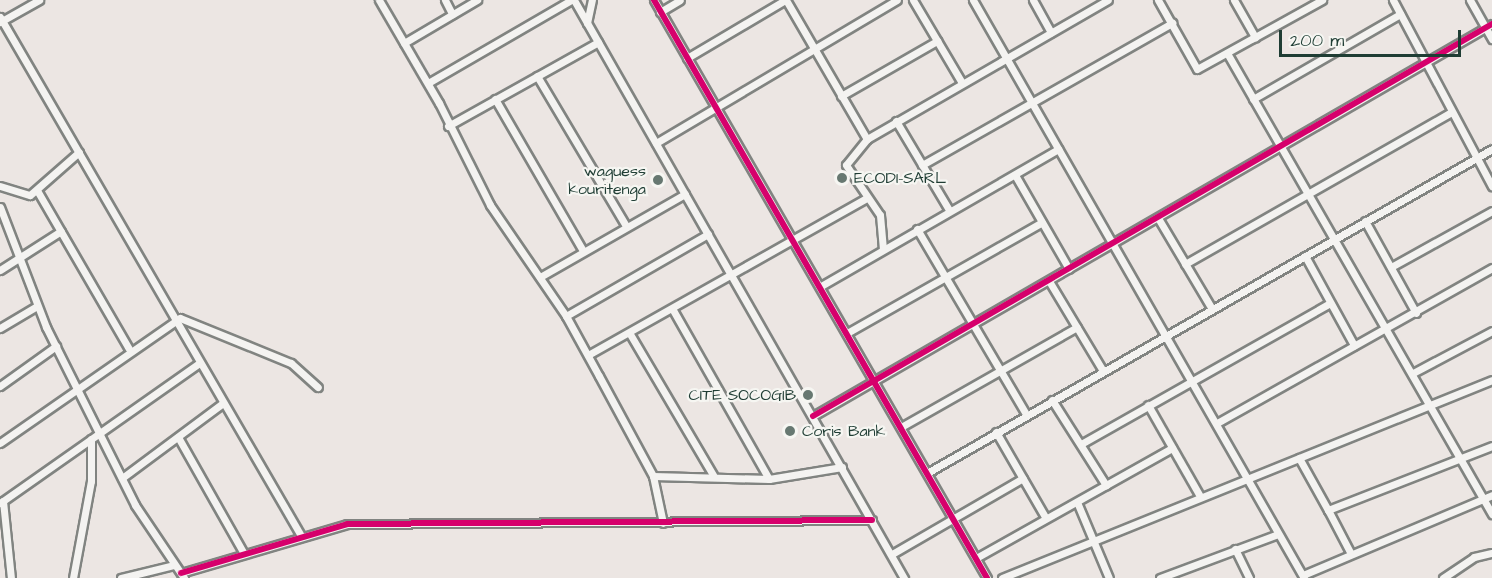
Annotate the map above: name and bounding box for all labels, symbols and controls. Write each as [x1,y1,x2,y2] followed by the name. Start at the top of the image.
[1282,18,1464,56] scale bar
[1290,28,1344,53] text: 200 m
[568,161,646,199] place label: waguess kouritenga
[854,168,946,188] place label: ECODI-SARL
[835,171,849,185] marker: ECODI-SARL
[651,173,665,187] marker: waguess kouritenga
[688,385,796,405] place label: CITE SOCOGIB
[801,388,815,402] marker: CITE SOCOGIB
[802,421,885,441] place label: Coris Bank
[783,424,797,438] marker: Coris Bank

